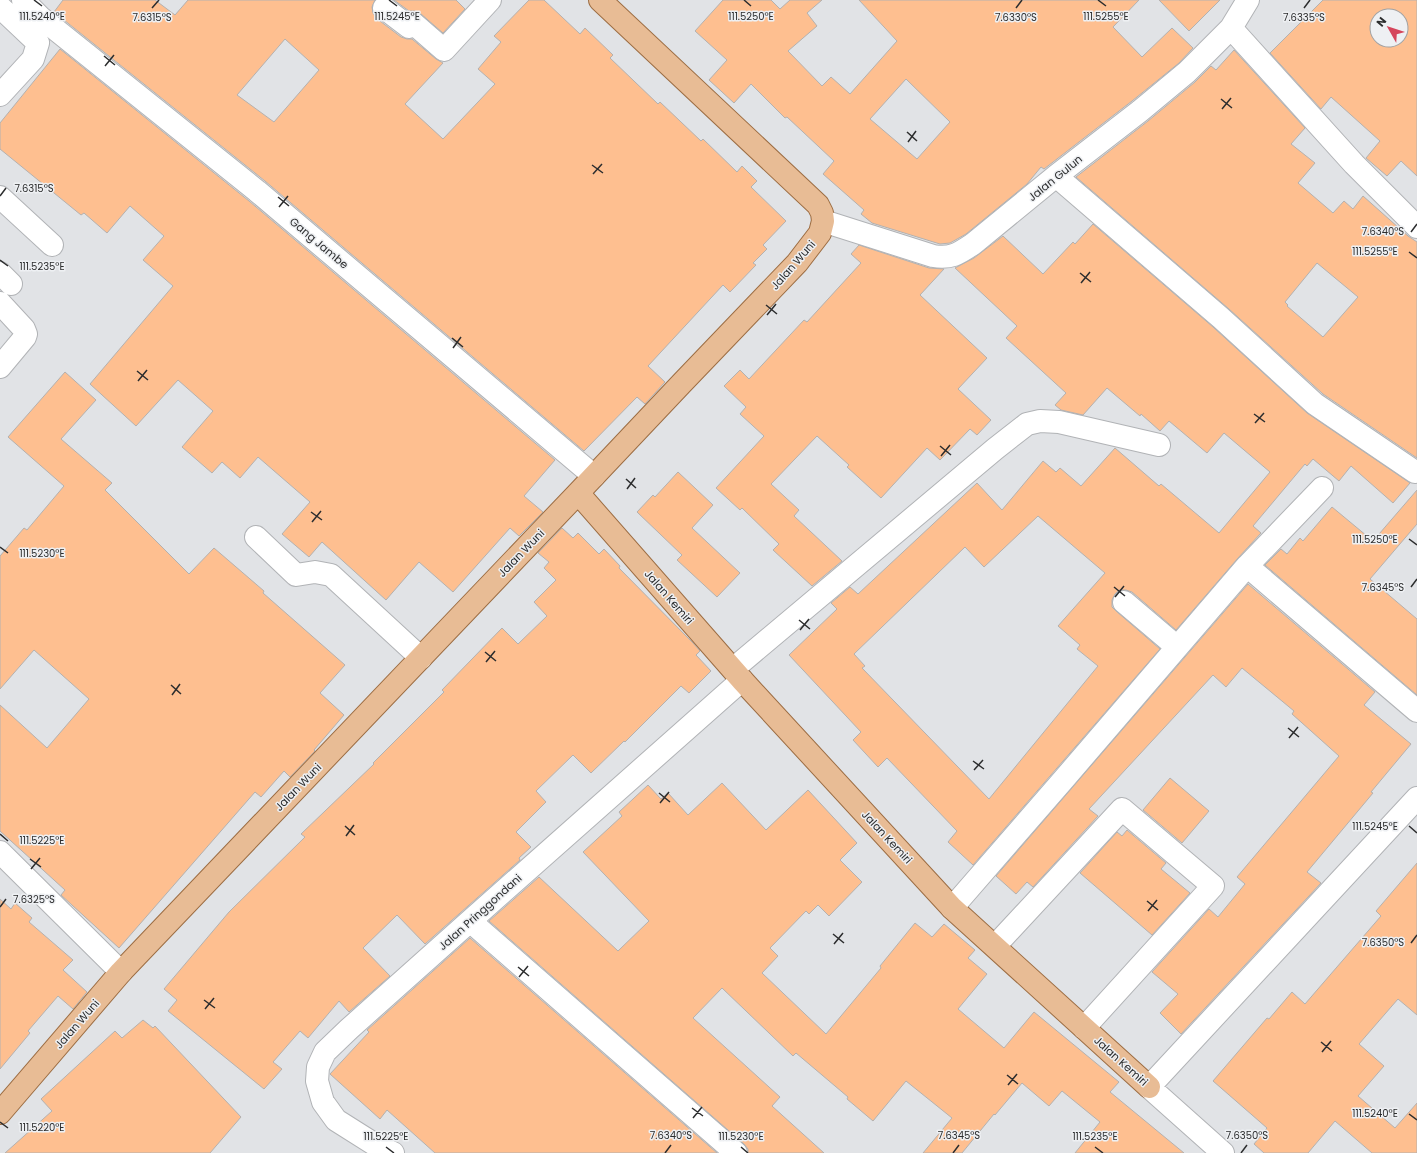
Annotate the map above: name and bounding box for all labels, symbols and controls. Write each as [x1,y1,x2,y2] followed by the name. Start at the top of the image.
[1369,8,1409,48] north arrow
[19,9,65,24] text: 111.5240°E
[374,9,420,24] text: 111.5245°E
[728,9,774,24] text: 111.5250°E
[1083,9,1129,24] text: 111.5255°E
[132,10,172,25] text: 7.6315°S
[995,10,1037,25] text: 7.6330°S
[1283,10,1325,25] text: 7.6335°S
[1372,13,1390,30] text: N
[1024,151,1086,205] street label: Jalan Gulun
[14,181,54,196] text: 7.6315°S
[286,214,352,272] street label: Gang Jambe
[1362,224,1404,239] text: 7.6340°S
[767,237,819,293] street label: Jalan Wuni
[1352,244,1398,259] text: 111.5255°E
[19,259,65,274] text: 111.5235°E
[494,525,548,580] street label: Jalan Wuni
[1352,532,1398,547] text: 111.5250°E
[19,546,65,561] text: 111.5230°E
[641,566,697,628] street label: Jalan Kemiri
[1362,580,1404,595] text: 7.6345°S
[271,759,325,814] street label: Jalan Wuni
[858,807,916,867] street label: Jalan Kemiri
[1352,819,1398,834] text: 111.5245°E
[20,833,65,848] text: 111.5225°E
[435,870,525,954] street label: Jalan Pringgondani
[13,892,55,907] text: 7.6325°S
[1362,935,1404,950] text: 7.6350°S
[51,996,103,1052] street label: Jalan Wuni
[1091,1032,1152,1090] street label: Jalan Kemiri
[1352,1106,1398,1121] text: 111.5240°E
[20,1120,65,1135] text: 111.5220°E
[650,1128,692,1143] text: 7.6340°S
[938,1128,980,1143] text: 7.6345°S
[1226,1128,1268,1143] text: 7.6350°S
[364,1129,409,1144] text: 111.5225°E
[718,1129,764,1144] text: 111.5230°E
[1072,1129,1118,1144] text: 111.5235°E

